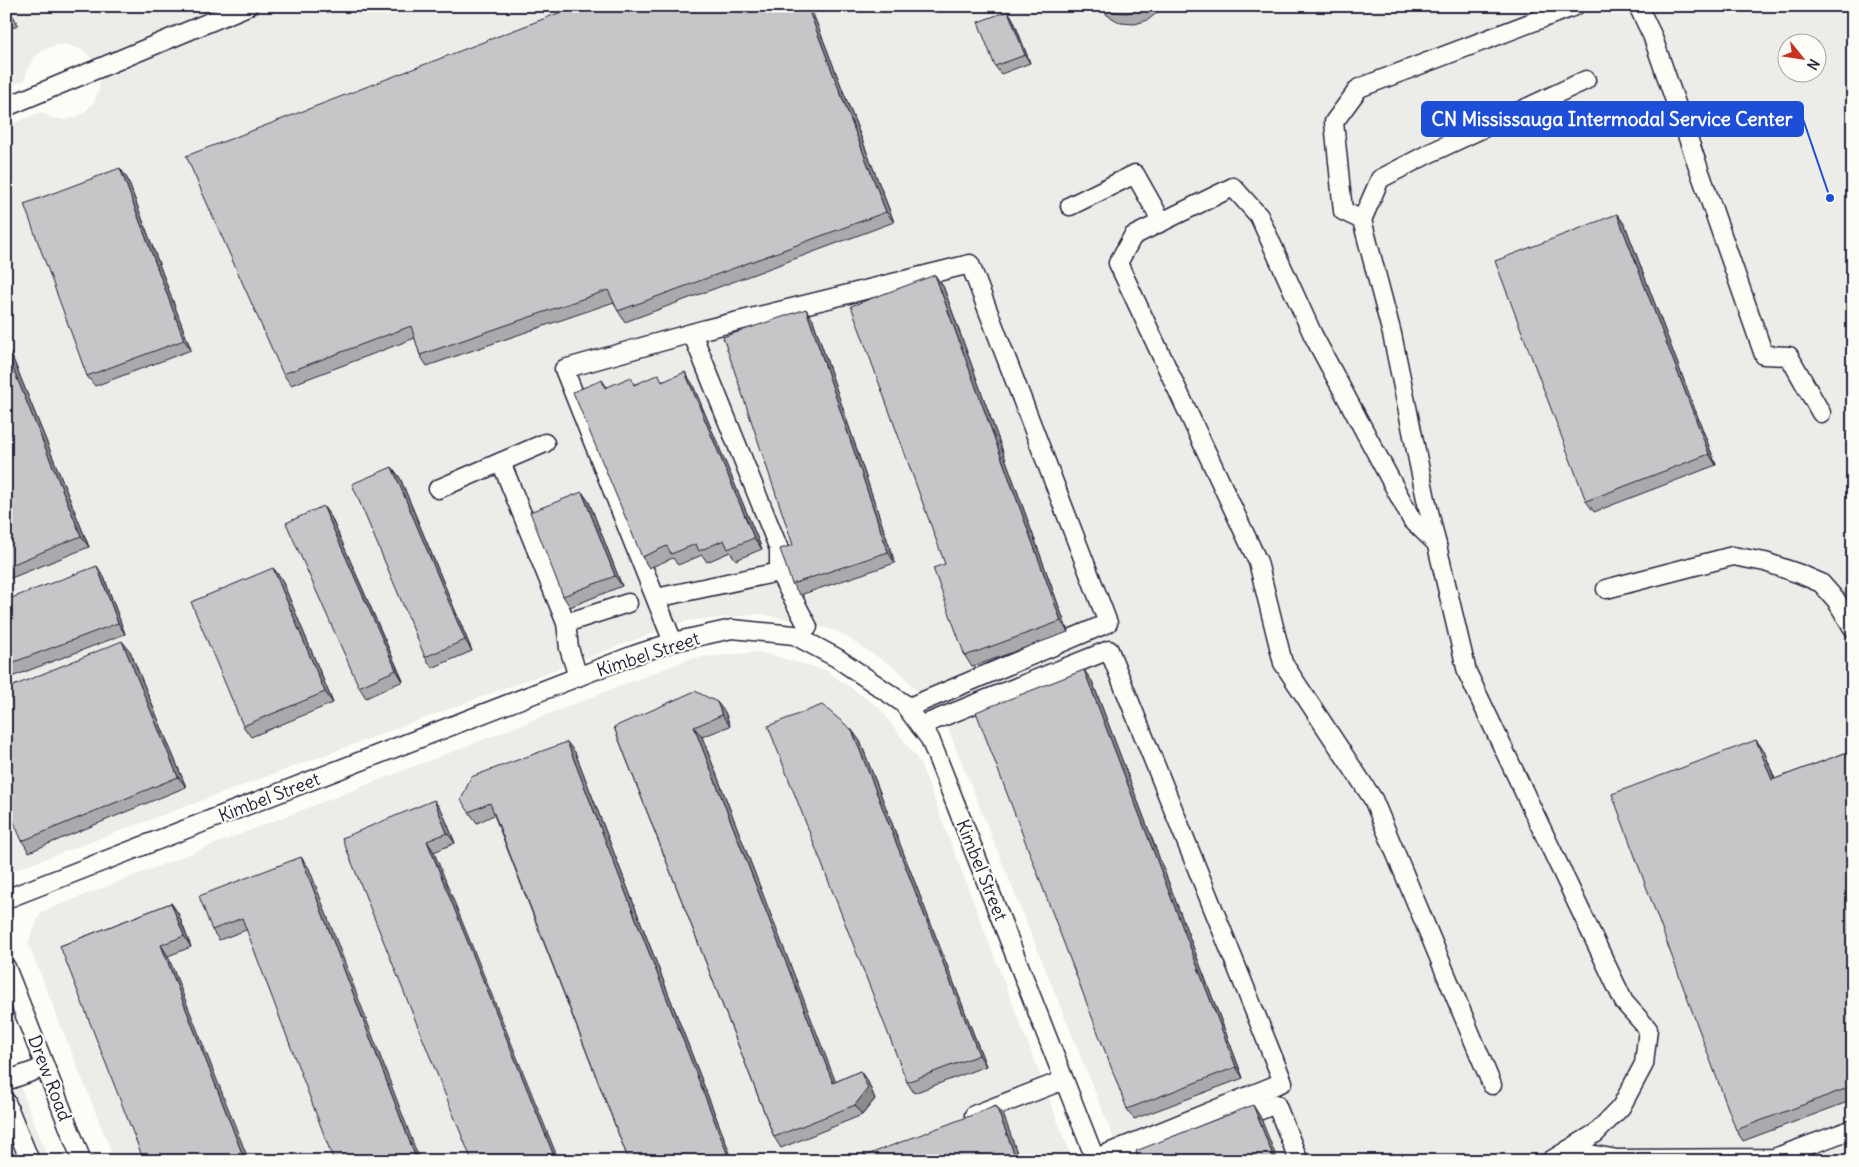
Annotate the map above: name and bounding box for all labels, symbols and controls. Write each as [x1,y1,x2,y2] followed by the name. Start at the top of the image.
[1776,32,1826,82] north arrow
[1803,56,1823,73] text: N
[1422,102,1803,136] callout: CN Mississauga Intermodal Service Center
[1431,107,1793,131] text: CN Mississauga Intermodal Service Center
[594,627,702,681] street label: Kimbel Street
[215,767,323,827] street label: Kimbel Street
[951,816,1013,924] street label: Kimbel Street
[23,1032,77,1124] street label: Drew Road

